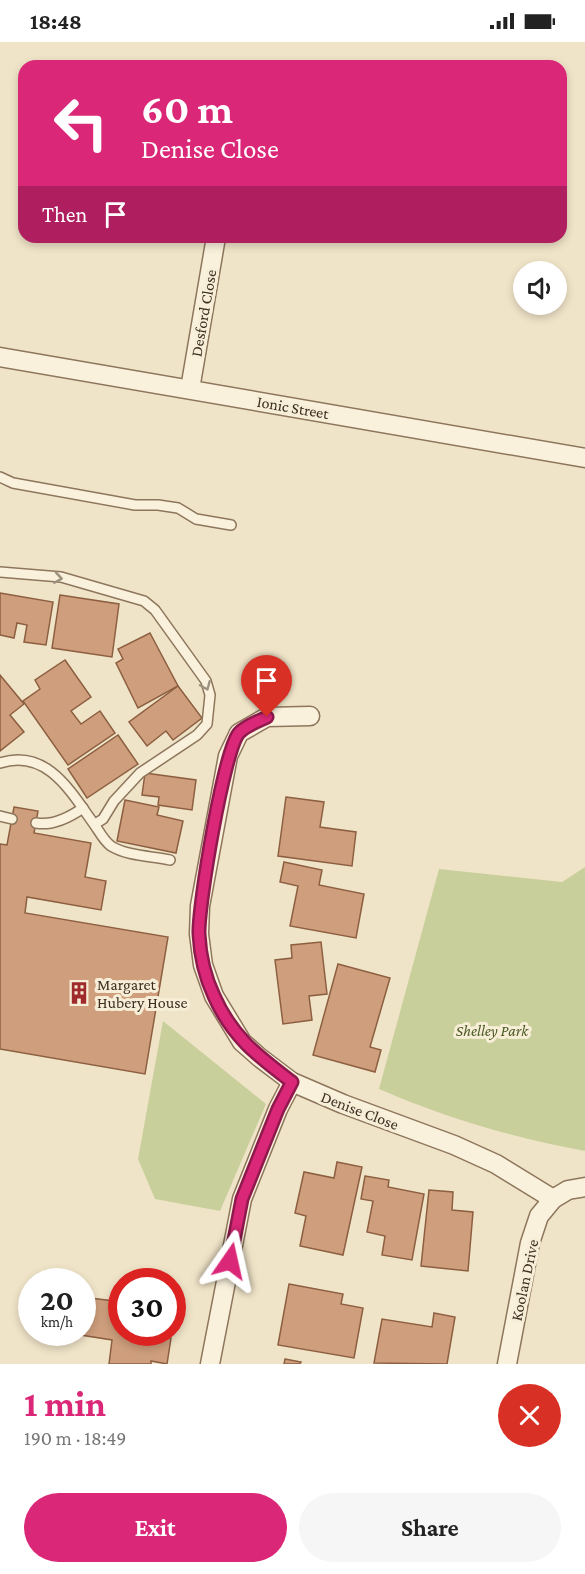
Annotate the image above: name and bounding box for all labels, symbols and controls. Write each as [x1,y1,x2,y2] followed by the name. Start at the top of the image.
[30,9,82,34] text: 18:48
[42,84,120,162] icon: left
[141,85,233,132] text: 60 m
[141,134,279,164] text: Denise Close
[99,198,132,231] icon: arrive
[42,202,87,227] text: Then
[513,261,567,315] map controls
[513,261,567,315] button: sound
[187,268,220,358] street label: Desford Close
[256,393,331,422] street label: Ionic Street
[53,571,63,583] one-way arrow
[241,655,292,717] pin
[250,664,283,697] icon: arrive
[199,679,211,690] one-way arrow
[97,976,188,1012] place label: Margaret Hubery House
[66,980,92,1006] building icon: Margaret Hubery House
[456,1022,529,1040] park label: Shelley Park
[319,1088,401,1133] street label: Denise Close
[198,1229,262,1293] position arrow
[508,1238,541,1322] street label: Koolan Drive
[108,1268,186,1346] speed limit sign: 30
[40,1283,74,1316] text: 20
[41,1314,73,1330] text: km/h
[24,1384,106,1424] text: 1 min
[498,1384,561,1447] button: close
[24,1427,126,1449] text: 190 m · 18:49
[24,1493,287,1562] button: Exit
[299,1493,561,1562] button: Share

